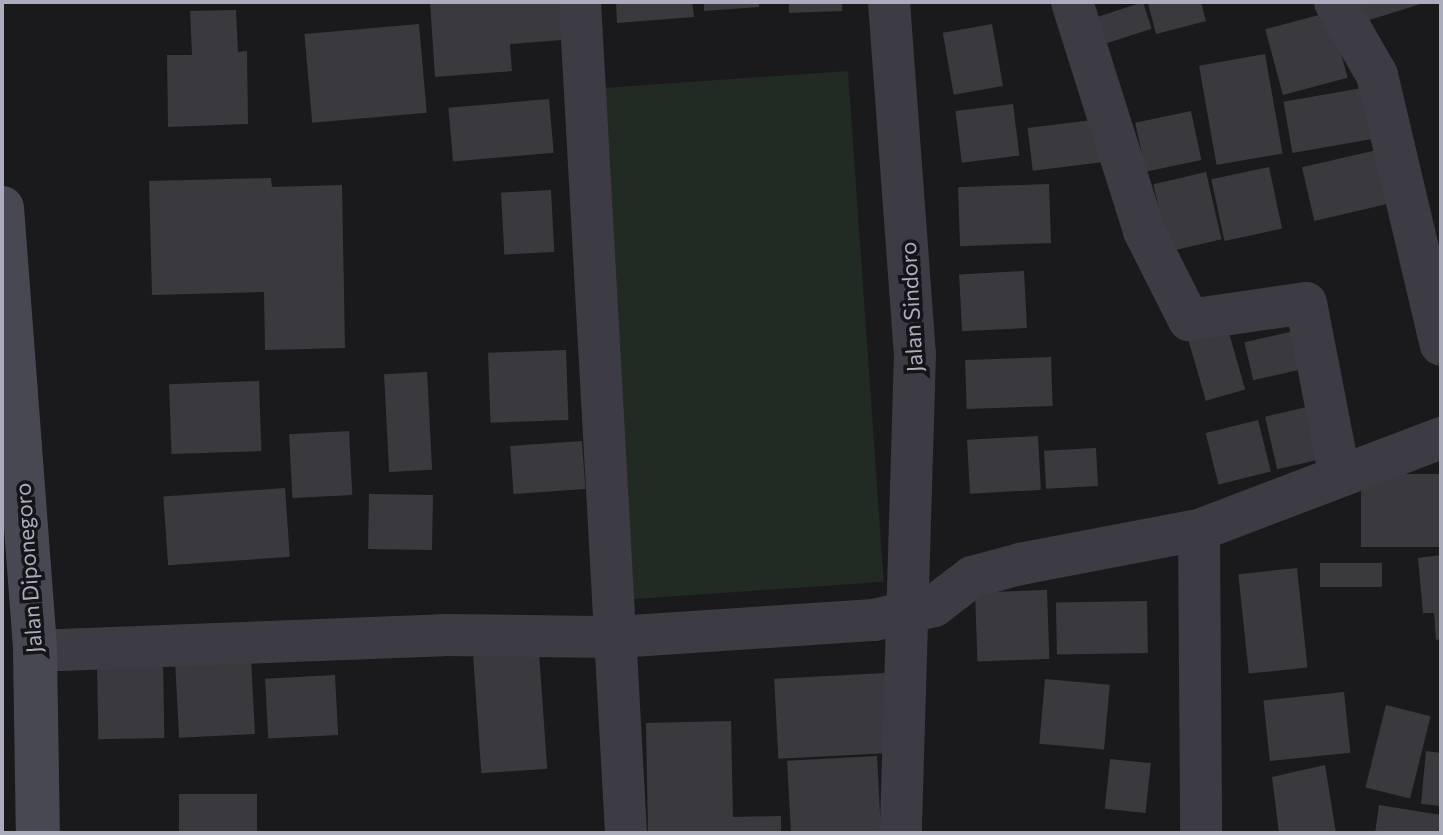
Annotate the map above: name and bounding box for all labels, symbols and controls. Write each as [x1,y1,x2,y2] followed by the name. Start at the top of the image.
[894,241,928,373] street label: Jalan Sindoro
[9,482,47,654] street label: Jalan Diponegoro

